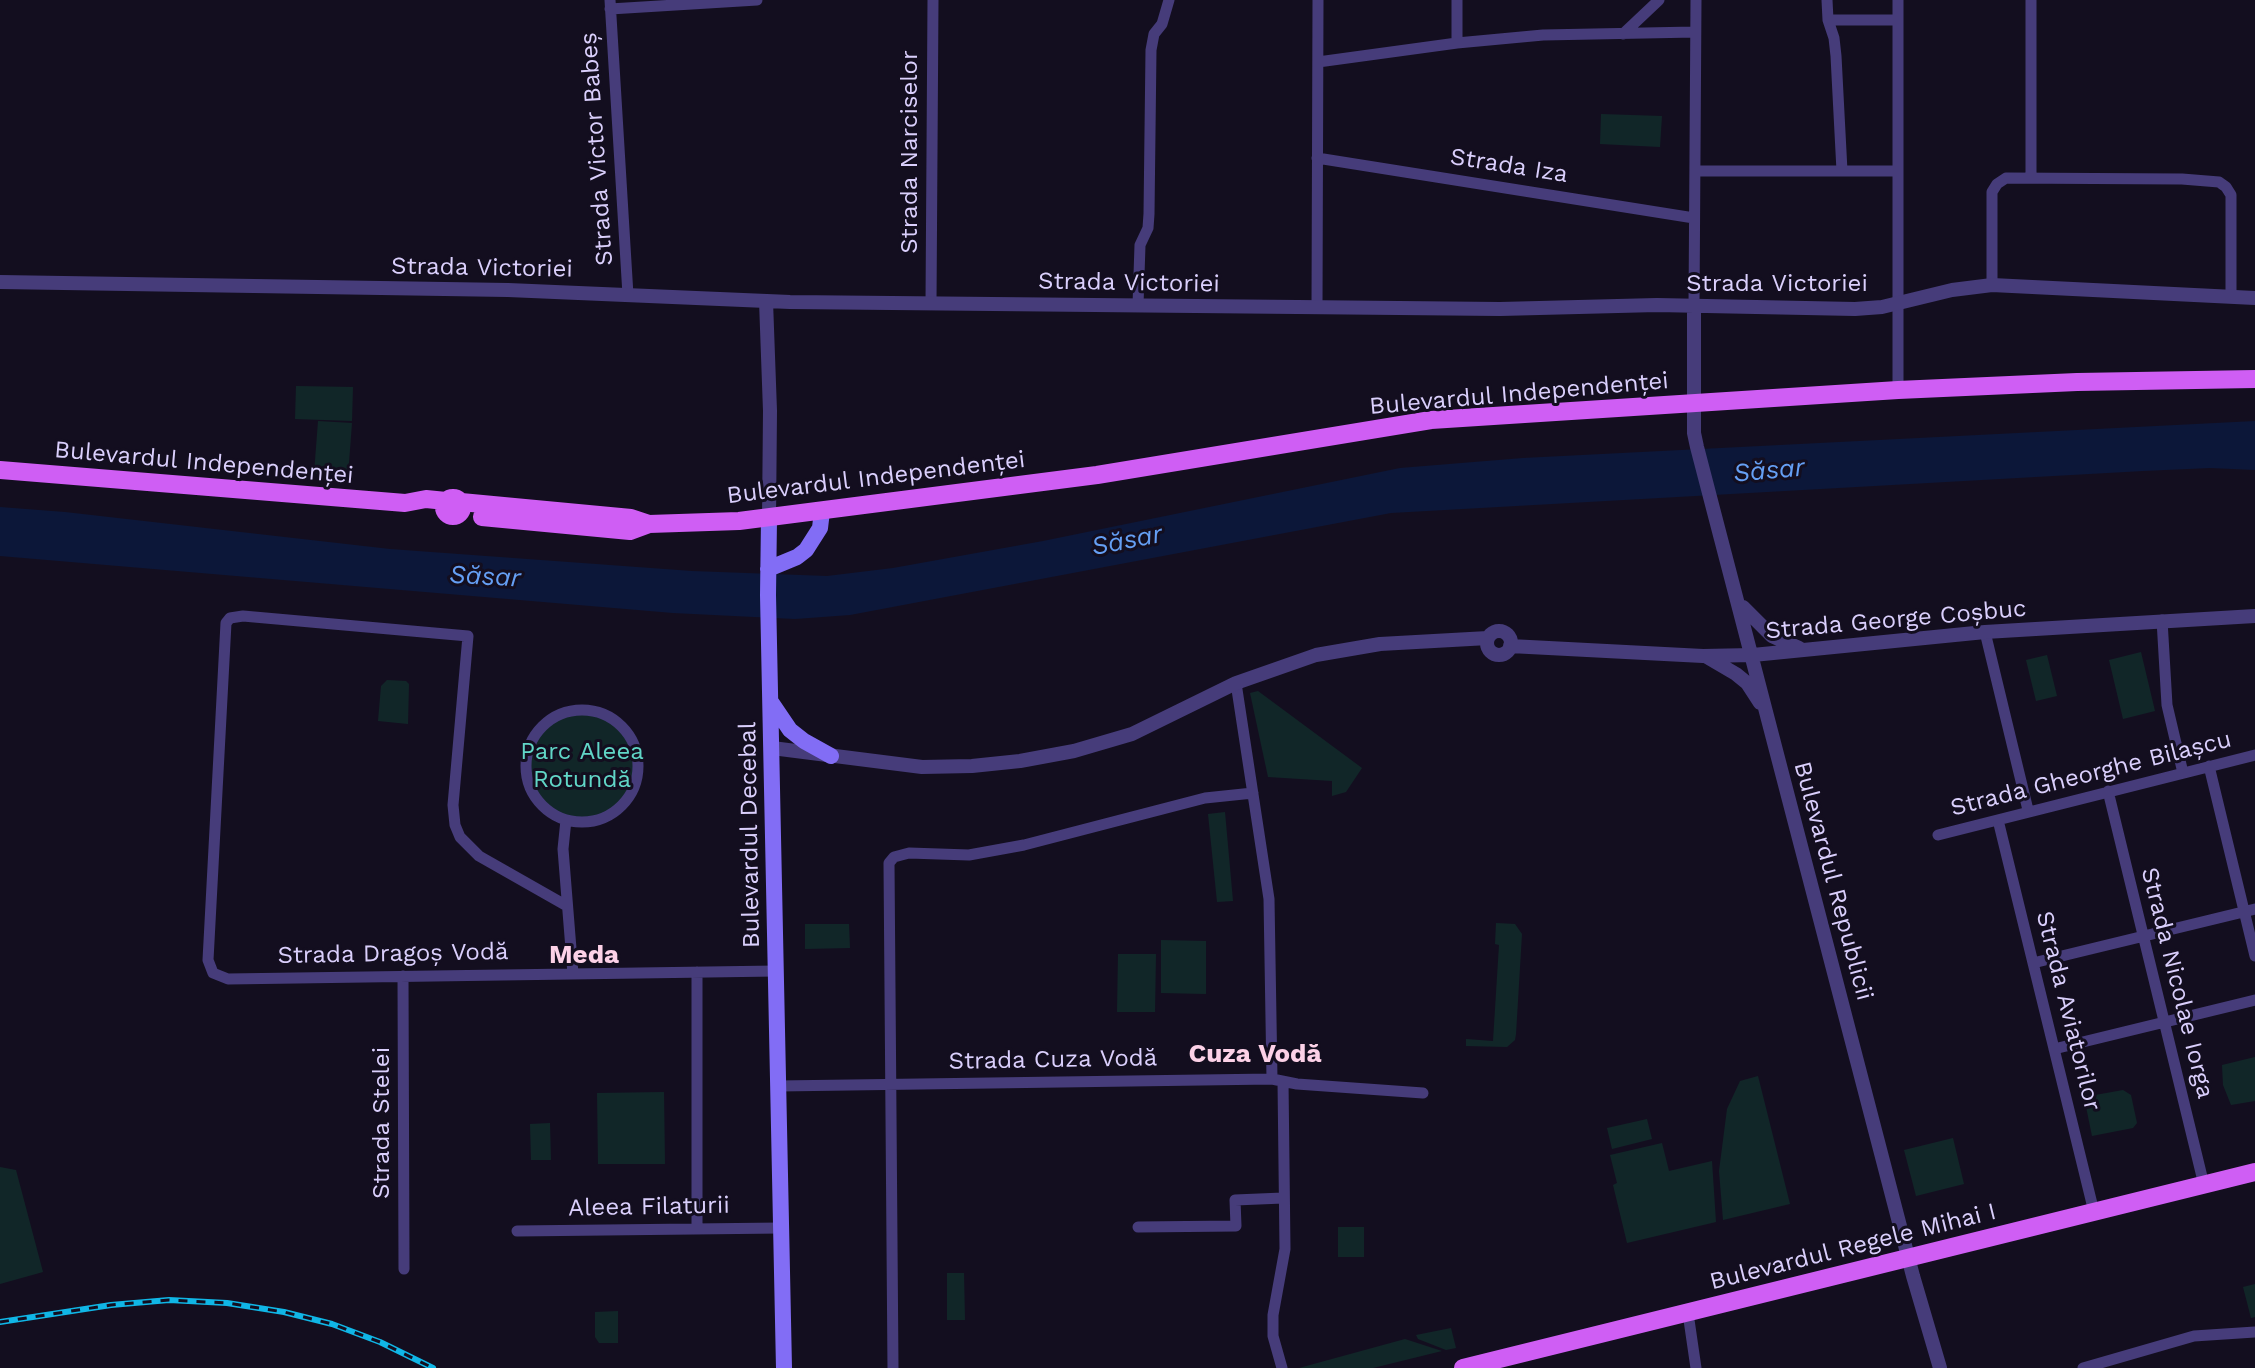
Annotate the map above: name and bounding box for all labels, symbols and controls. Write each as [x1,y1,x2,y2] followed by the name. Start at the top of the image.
[574,31,620,267] street label: Strada Victor Babeș
[896,50,924,254] street label: Strada Narciselor
[1448,142,1570,190] street label: Strada Iza
[391,252,573,284] street label: Strada Victoriei
[1038,267,1220,299] street label: Strada Victoriei
[1686,270,1868,298] street label: Strada Victoriei
[1368,367,1670,421] street label: Bulevardul Independenței
[53,436,355,490] street label: Bulevardul Independenței
[725,445,1027,511] street label: Bulevardul Independenței
[1732,452,1806,490] water label: Săsar
[1089,519,1165,563] water label: Săsar
[448,560,522,594] water label: Săsar
[1764,594,2028,646] street label: Strada George Coșbuc
[734,722,766,948] street label: Bulevardul Decebal
[1948,725,2234,823] street label: Strada Gheorghe Bilașcu
[520,738,644,794] park label: Parc Aleea Rotundă
[1787,758,1879,1004] street label: Bulevardul Republicii
[2134,865,2220,1101] street label: Strada Nicolae Iorga
[2029,908,2107,1114] street label: Strada Aviatorilor
[277,938,509,970] street label: Strada Dragoș Vodă
[549,939,619,971] district label: Meda
[1189,1038,1321,1070] district label: Cuza Vodă
[948,1044,1158,1076] street label: Strada Cuza Vodă
[368,1047,396,1199] street label: Strada Stelei
[568,1191,730,1223] street label: Aleea Filaturii
[1707,1197,1999,1297] street label: Bulevardul Regele Mihai I

